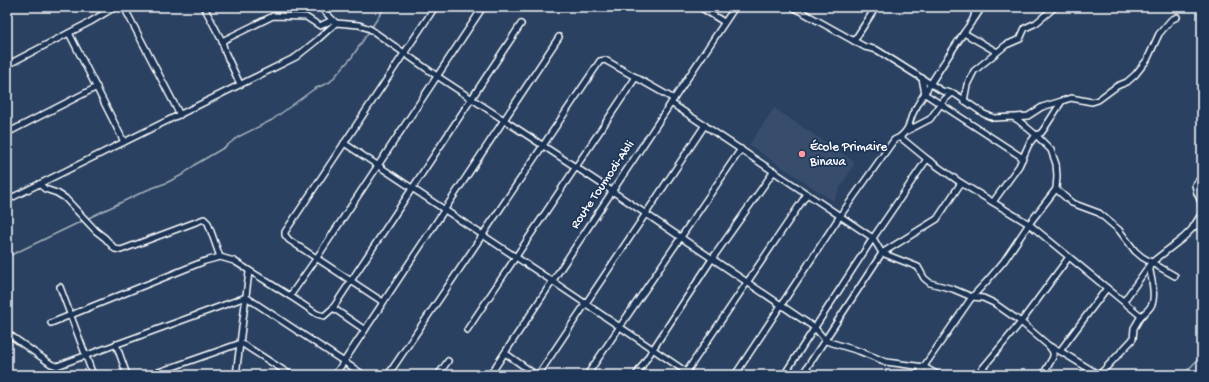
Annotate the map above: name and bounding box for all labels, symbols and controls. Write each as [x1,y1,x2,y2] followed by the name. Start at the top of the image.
[568,138,638,232] street label: Route Toumodi-Abli
[809,139,887,170] place label: École Primaire Binava
[797,149,807,159] marker: École Primaire Binava

